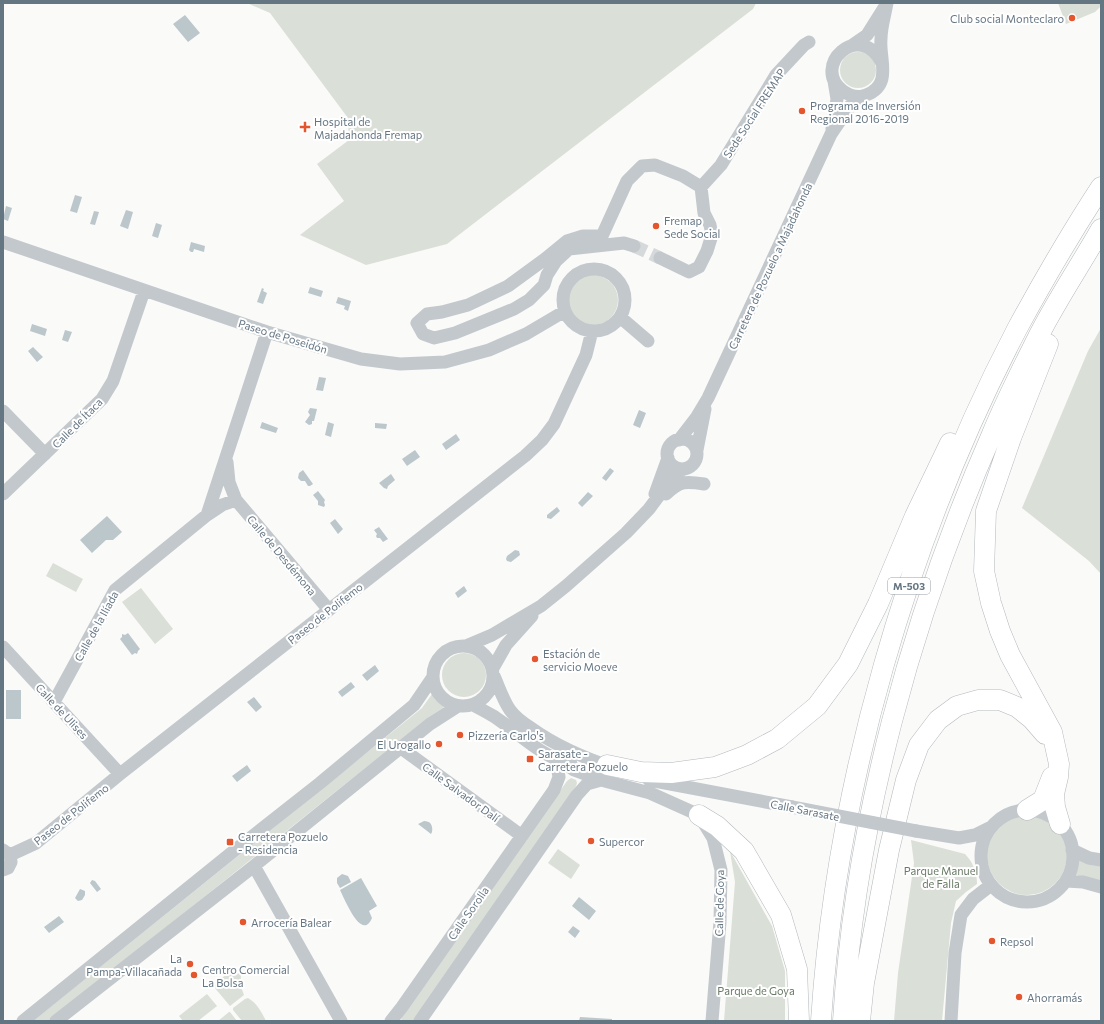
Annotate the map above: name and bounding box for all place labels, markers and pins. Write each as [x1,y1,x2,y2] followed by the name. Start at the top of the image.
[950,12,1064,25] place label: Club social Monteclaro
[1067,13,1077,23] marker: Club social Monteclaro
[810,99,921,125] place label: Programa de Inversión Regional 2016-2019
[797,106,807,116] marker: Programa de Inversión Regional 2016-2019
[314,115,422,141] place label: Hospital de Majadahonda Fremap
[299,121,311,133] marker: Hospital de Majadahonda Fremap
[664,214,720,240] place label: Fremap Sede Social
[651,221,661,231] marker: Fremap Sede Social
[543,647,618,673] place label: Estación de servicio Moeve
[530,654,540,664] marker: Estación de servicio Moeve
[468,729,544,742] place label: Pizzería Carlo's
[455,730,465,740] marker: Pizzería Carlo's
[377,738,431,751] place label: El Urogallo
[434,739,444,749] marker: El Urogallo
[538,747,628,773] place label: Sarasate - Carretera Pozuelo
[525,754,535,764] marker: Sarasate - Carretera Pozuelo
[238,830,328,856] place label: Carretera Pozuelo - Residencia
[599,835,645,848] place label: Supercor
[586,836,596,846] marker: Supercor
[225,837,235,847] marker: Carretera Pozuelo - Residencia
[251,916,332,929] place label: Arrocería Balear
[238,917,248,927] marker: Arrocería Balear
[1000,935,1034,948] place label: Repsol
[987,936,997,946] marker: Repsol
[86,952,182,978] place label: La Pampa-Villacañada
[185,959,195,969] marker: La Pampa-Villacañada
[202,963,290,989] place label: Centro Comercial La Bolsa
[189,970,199,980] marker: Centro Comercial La Bolsa
[1027,991,1082,1004] place label: Ahorramás
[1014,992,1024,1002] marker: Ahorramás

